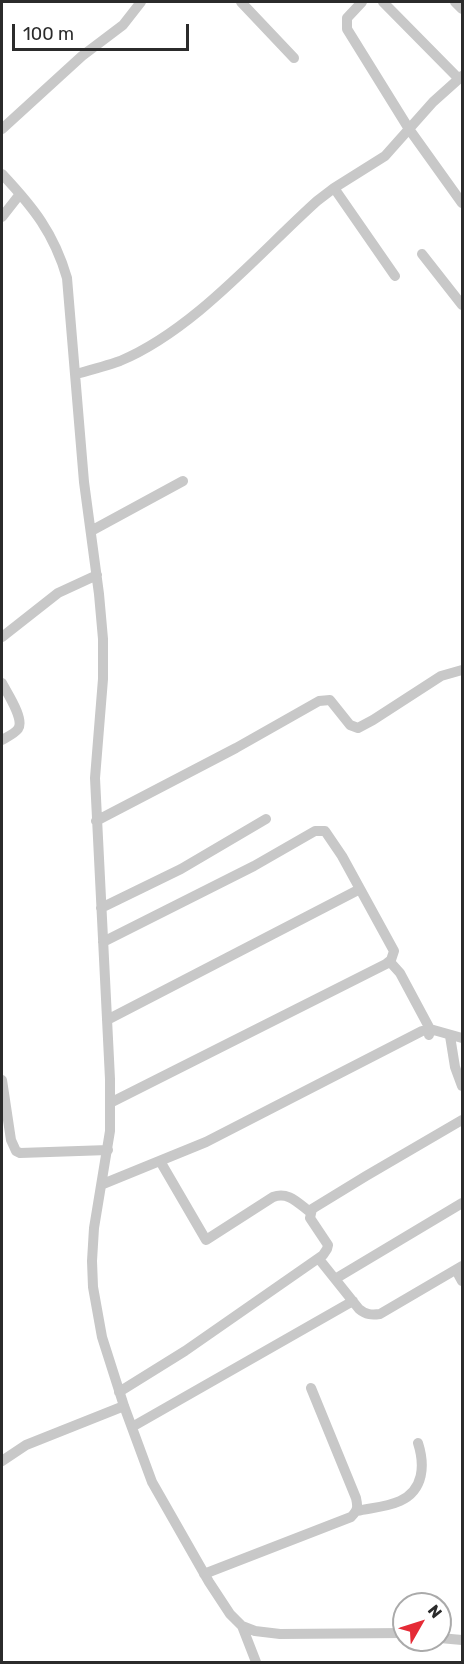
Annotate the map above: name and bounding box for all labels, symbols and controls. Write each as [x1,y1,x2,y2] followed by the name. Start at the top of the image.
[15,12,192,50] scale bar
[23,23,74,45] text: 100 m
[392,1592,452,1652] north arrow
[424,1601,446,1622] text: N

